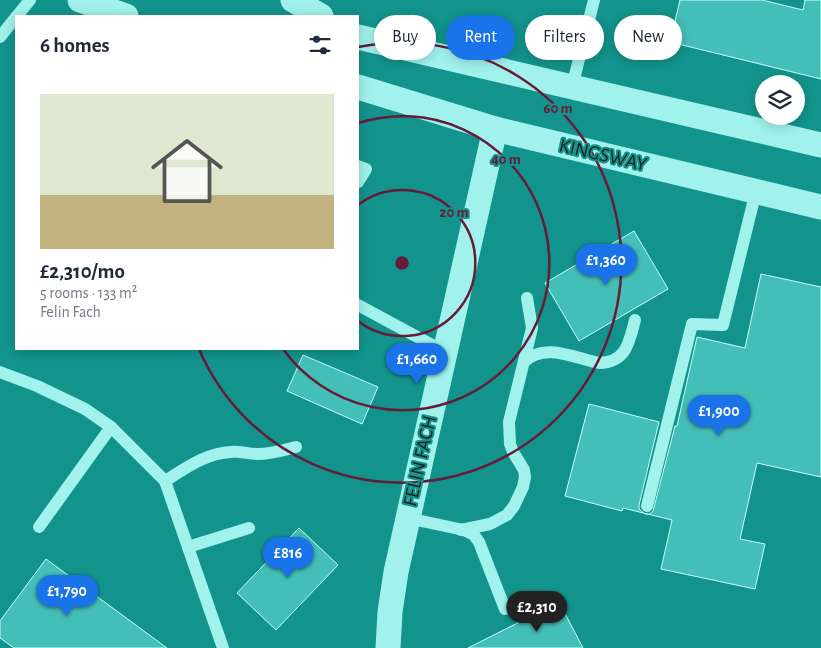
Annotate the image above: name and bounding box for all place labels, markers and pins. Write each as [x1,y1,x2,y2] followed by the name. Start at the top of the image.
[565,244,647,286] pin: £1,360
[393,254,411,272] centre of rings
[376,342,458,385] pin: £1,660
[678,394,760,437] pin: £1,900
[258,536,318,579] pin: £816
[26,574,108,617] pin: £1,790
[496,590,578,633] pin: £2,310

